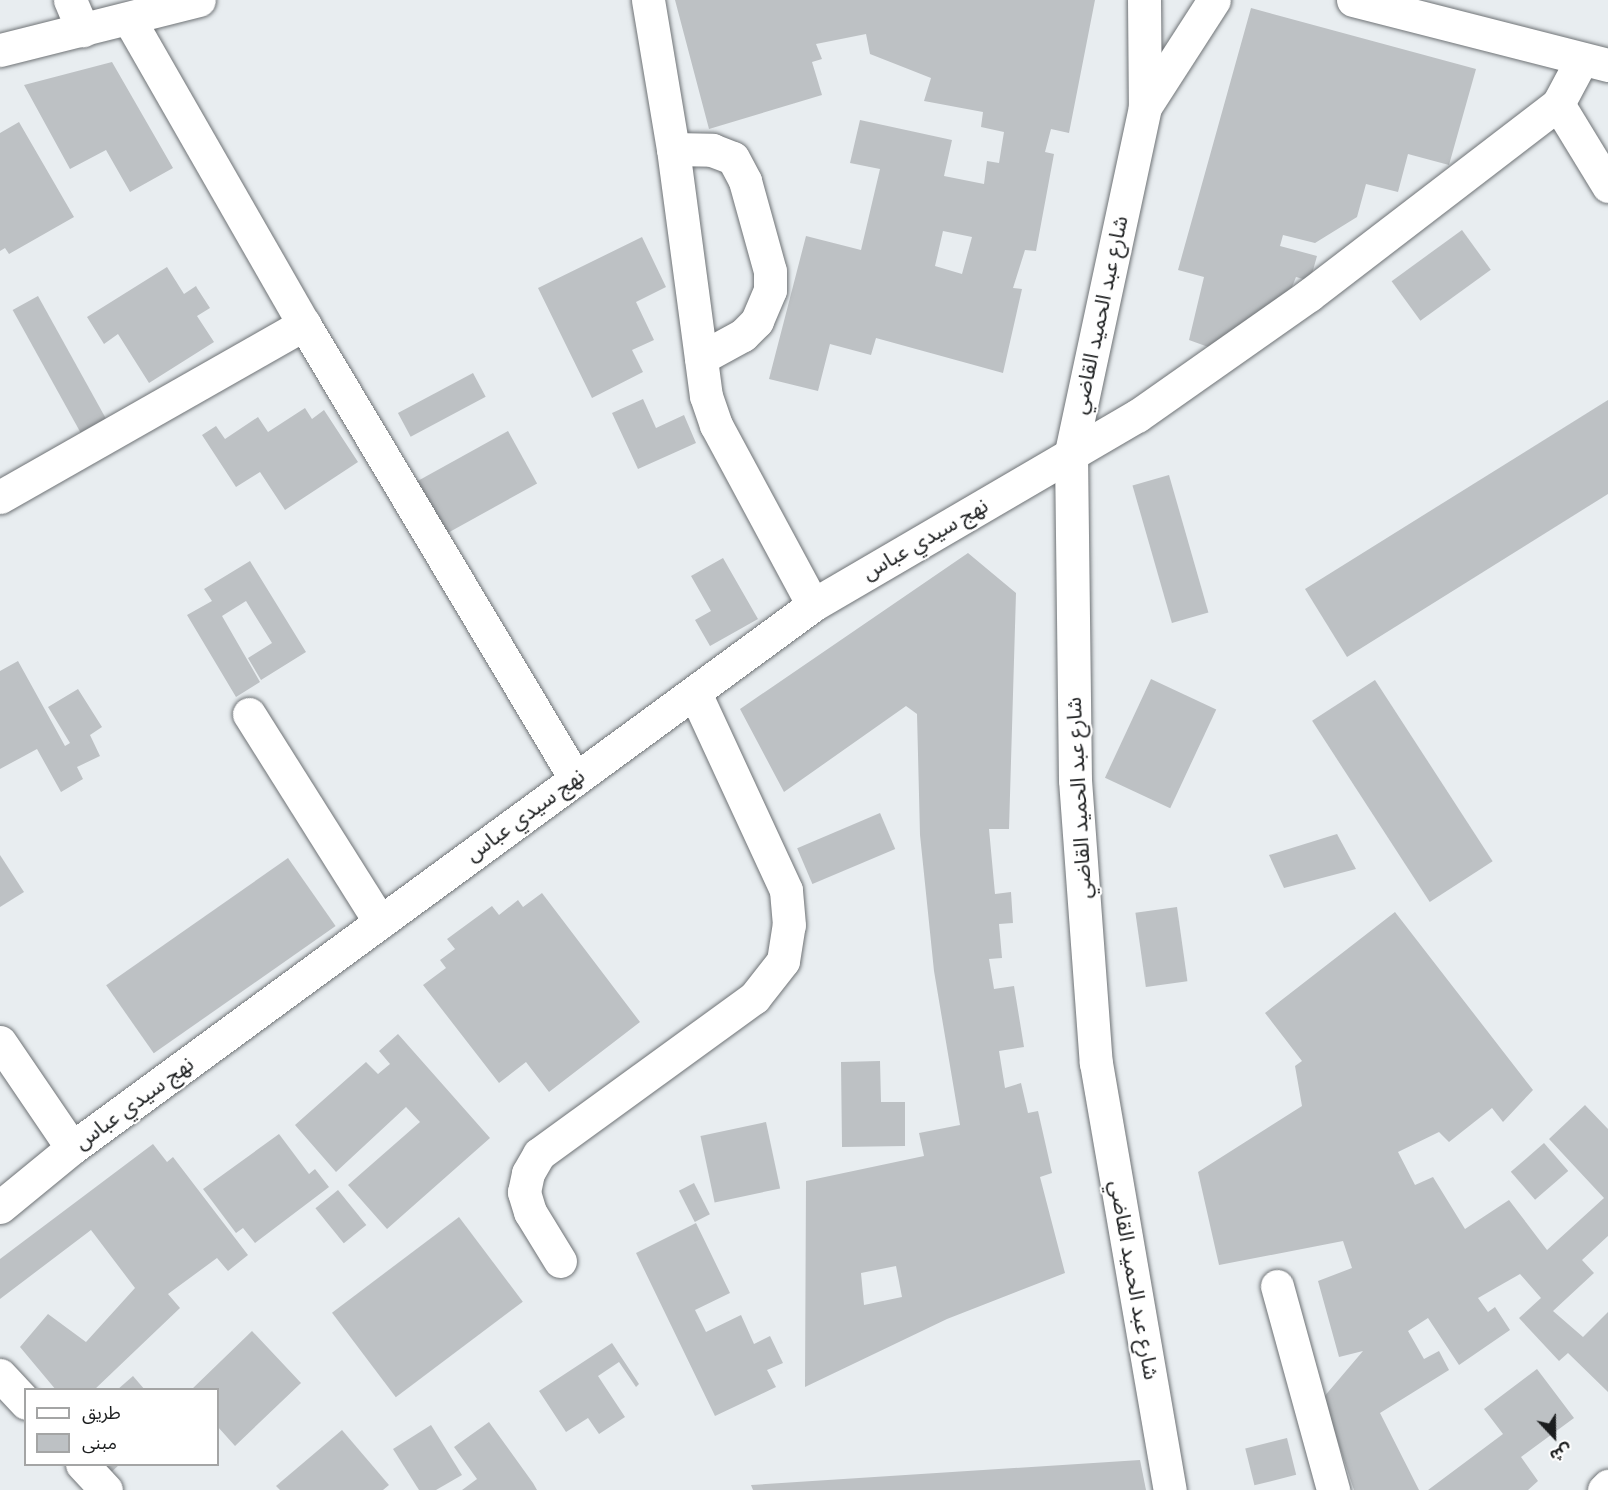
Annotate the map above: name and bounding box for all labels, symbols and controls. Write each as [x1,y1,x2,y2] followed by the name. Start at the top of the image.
[1067,214,1133,416] street label: شارع عبد الحميد القاضي
[858,493,992,585] street label: نهج سيدي عباس
[1061,697,1097,899] street label: شارع عبد الحميد القاضي
[461,763,589,867] street label: نهج سيدي عباس
[70,1051,198,1155] street label: نهج سيدي عباس
[1104,1178,1164,1382] street label: شارع عبد الحميد القاضي
[24,1388,219,1466] legend
[82,1402,121,1423] text: طريق
[1524,1406,1584,1466] north arrow
[82,1432,117,1453] text: مبنى
[1547,1440,1575,1466] text: ش

